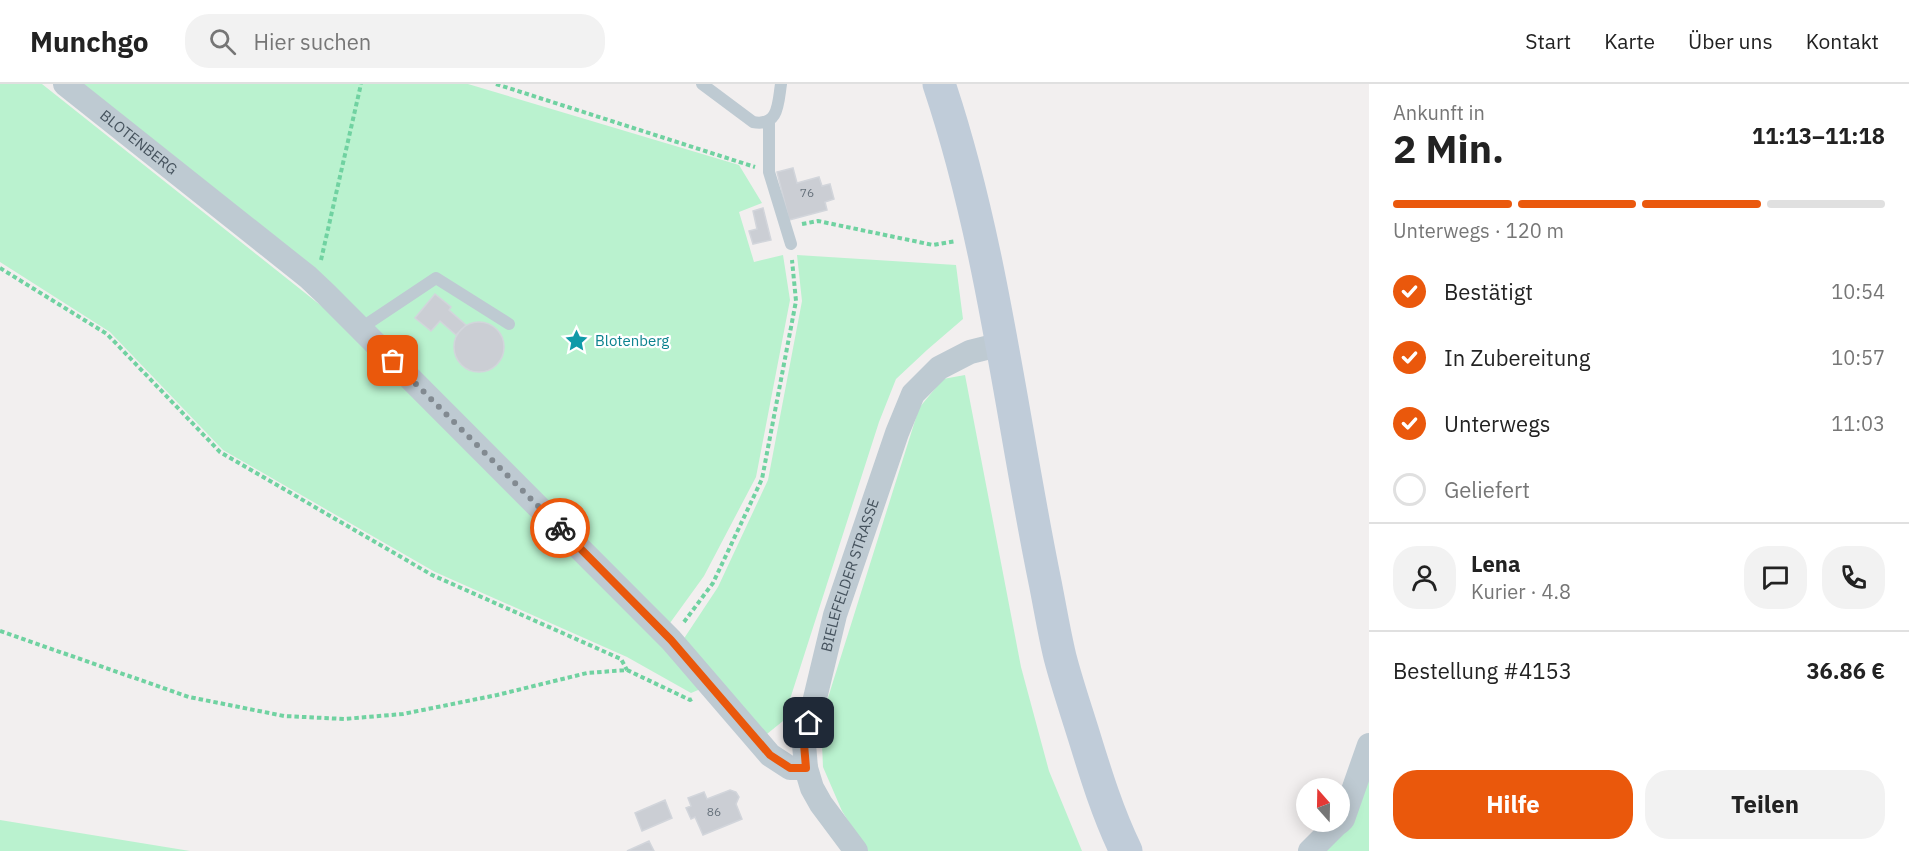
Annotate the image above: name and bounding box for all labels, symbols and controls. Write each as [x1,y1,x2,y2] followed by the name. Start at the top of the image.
[185,14,605,68] search box
[30,23,149,60] text: Munchgo
[206,25,239,58] icon: search
[254,27,371,56] text: Hier suchen
[1525,27,1571,55] text: Start
[1604,27,1655,55] text: Karte
[1688,27,1773,55] text: Über uns
[1806,27,1879,55] text: Kontakt
[1393,99,1485,126] text: Ankunft in
[96,106,181,179] street label: BLOTENBERG
[1752,121,1885,150] text: 11:13–11:18
[1393,123,1504,174] text: 2 Min.
[800,185,814,200] house number: 76
[1393,217,1564,244] text: Unterwegs · 120 m
[1393,275,1426,308] icon: check
[1444,277,1533,306] text: Bestätigt
[1831,278,1885,305] text: 10:54
[564,328,590,354] place icon: Blotenberg
[595,331,669,350] place label: Blotenberg
[367,335,418,386] pin
[1393,341,1426,374] icon: check
[1444,343,1590,372] text: In Zubereitung
[376,344,409,377] icon: bag
[1831,344,1885,371] text: 10:57
[1393,407,1426,440] icon: check
[1444,409,1551,438] text: Unterwegs
[1831,410,1885,437] text: 11:03
[1444,475,1530,504] text: Geliefert
[817,496,883,654] street label: BIELEFELDER STRASSE
[530,498,590,558] courier
[544,512,577,545] icon: bike
[1393,546,1456,609] button: person
[1744,546,1807,609] button: chat
[1822,546,1885,609] button: phone
[1471,549,1520,578] text: Lena
[1471,578,1571,605] text: Kurier · 4.8
[1393,656,1572,685] text: Bestellung #4153
[1806,656,1885,685] text: 36.86 €
[783,697,834,748] pin
[792,706,825,739] icon: home
[1393,770,1633,839] button: Hilfe
[1645,770,1885,839] button: Teilen
[1296,778,1350,832] north arrow
[1296,778,1350,832] map controls
[707,804,721,819] house number: 86

